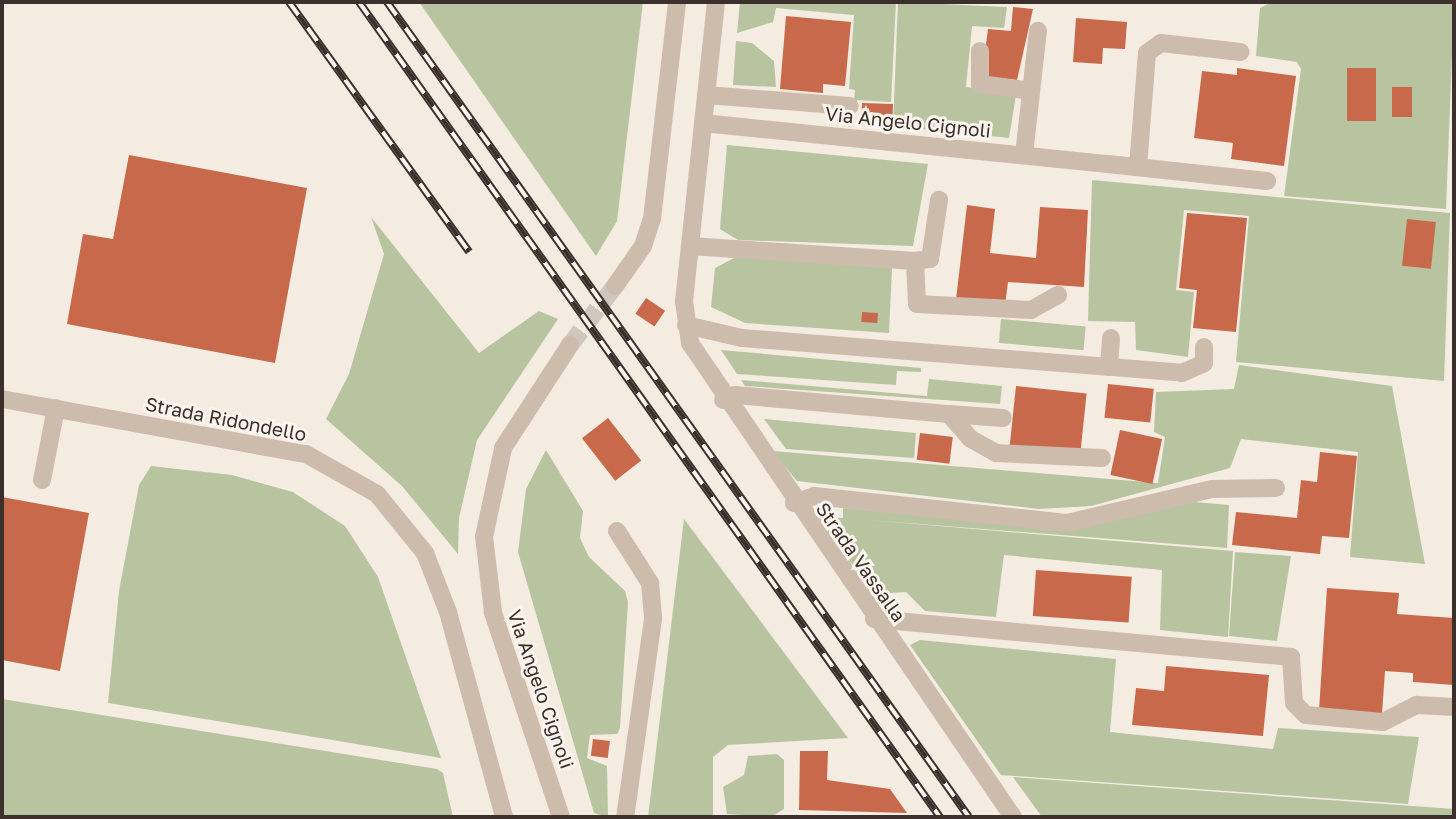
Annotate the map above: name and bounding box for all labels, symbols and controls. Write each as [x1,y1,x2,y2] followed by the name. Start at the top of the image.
[824,102,992,142] street label: Via Angelo Cignoli
[144,392,308,446] street label: Strada Ridondello
[811,498,911,626] street label: Strada Vassalla
[503,607,579,771] street label: Via Angelo Cignoli

